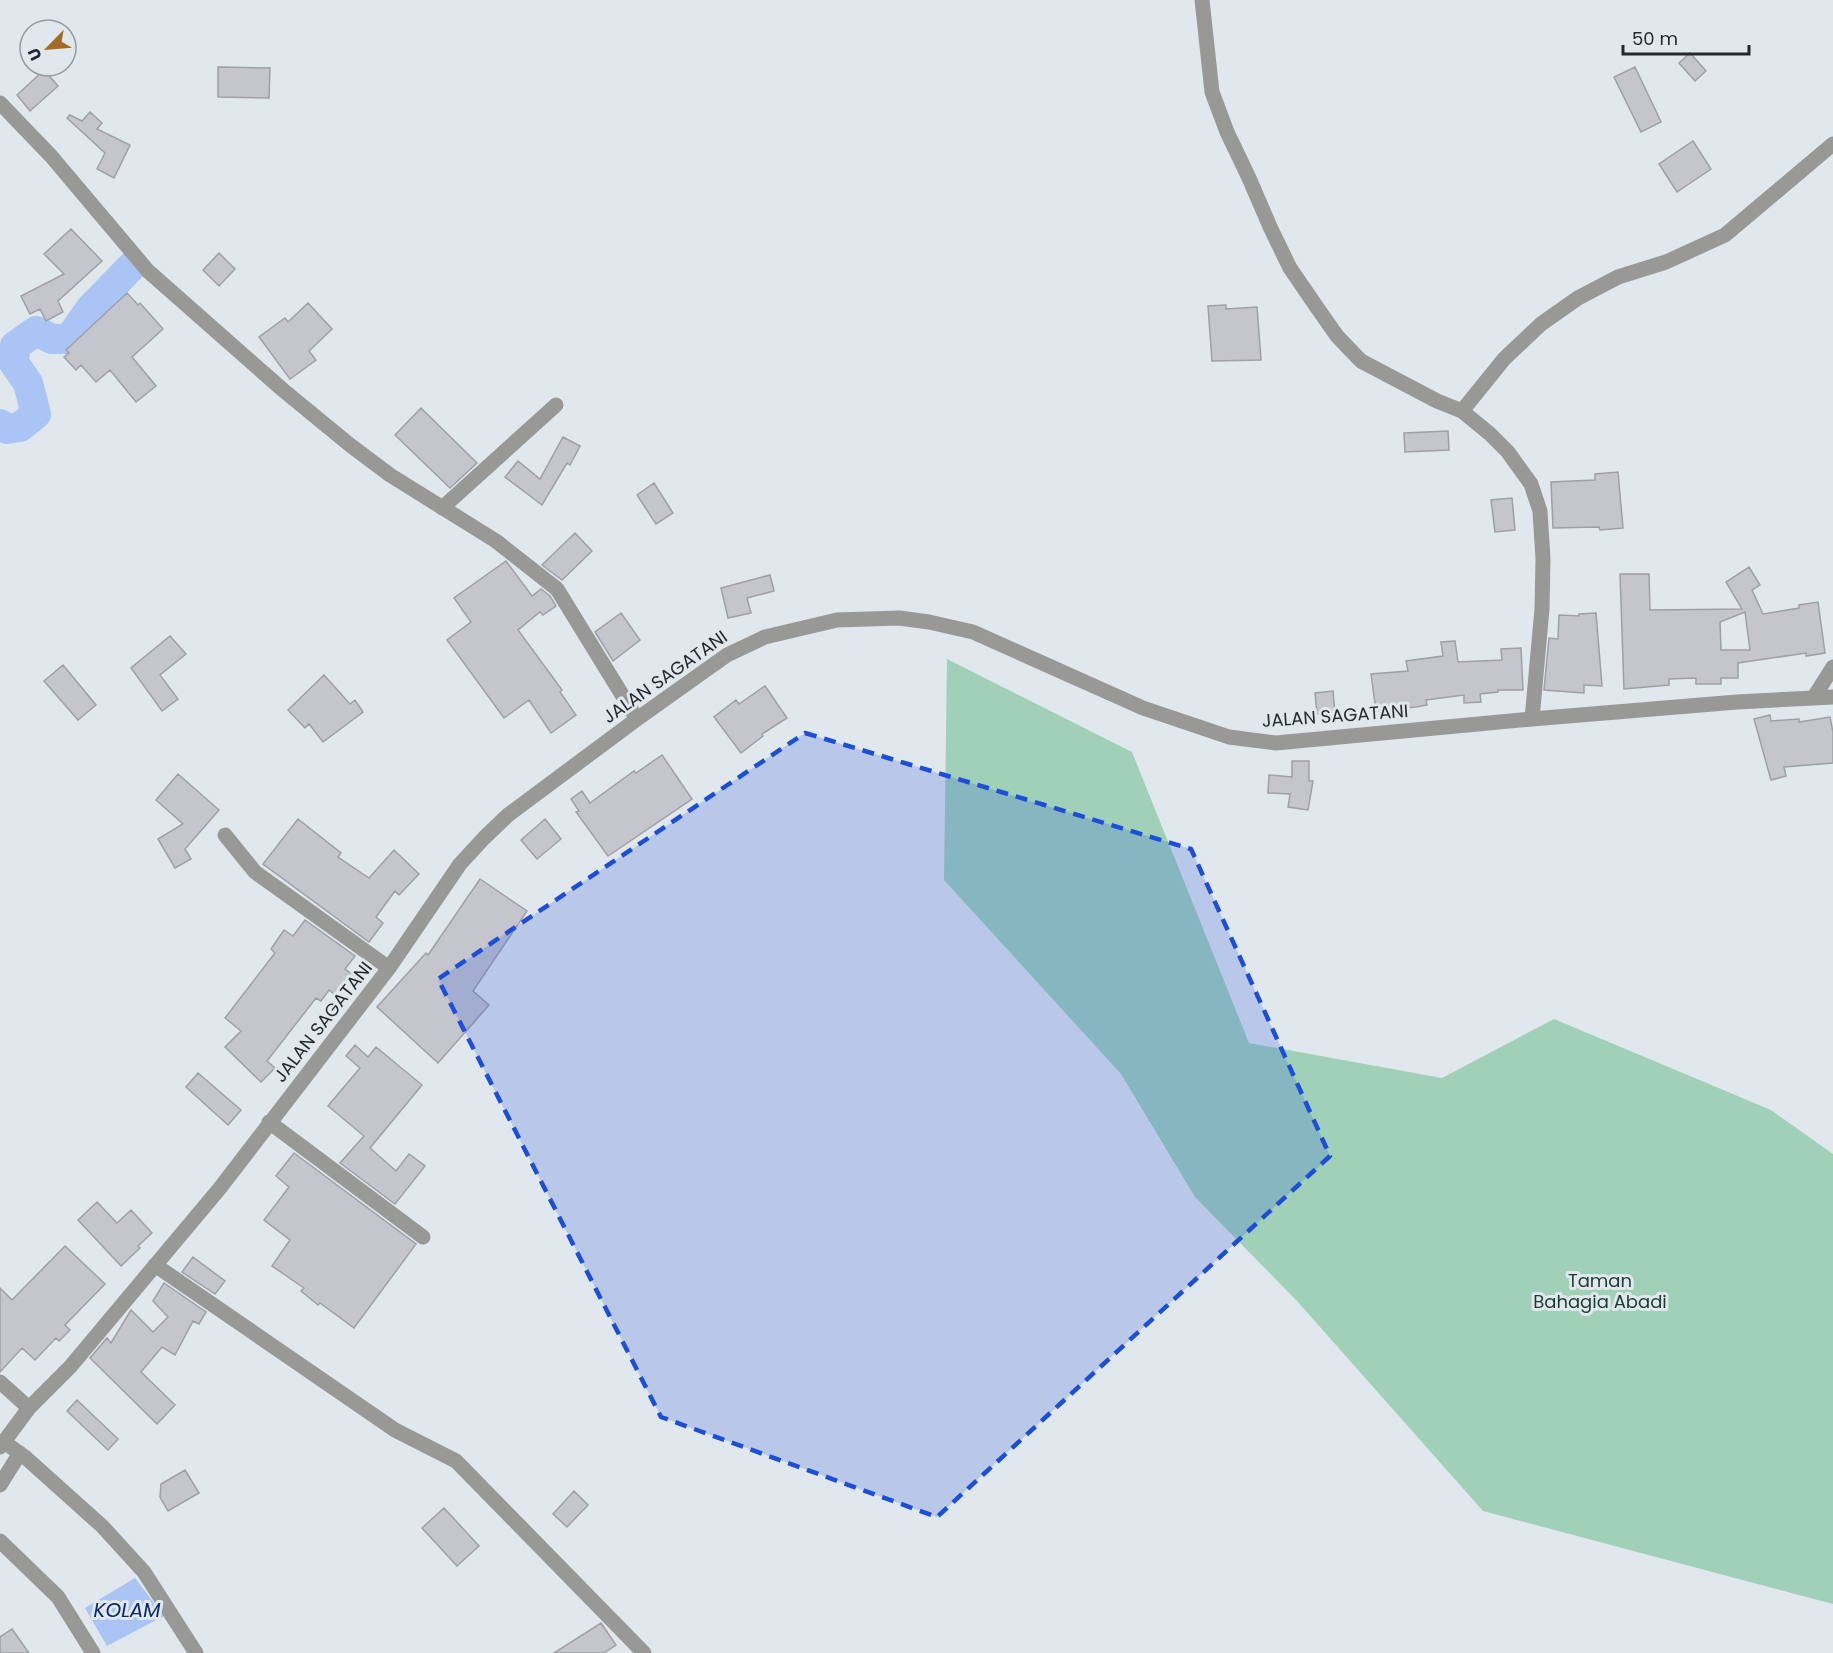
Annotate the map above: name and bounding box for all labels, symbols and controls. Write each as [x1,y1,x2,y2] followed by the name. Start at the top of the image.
[18,18,78,78] north arrow
[1623,18,1749,56] scale bar
[1632,26,1678,51] text: 50 m
[22,44,48,64] text: U
[597,624,732,729] street label: JALAN SAGATANI
[1261,698,1409,733] street label: JALAN SAGATANI
[268,956,378,1087] street label: JALAN SAGATANI
[1533,1268,1667,1314] park label: Taman Bahagia Abadi
[93,1596,161,1624] water label: KOLAM

